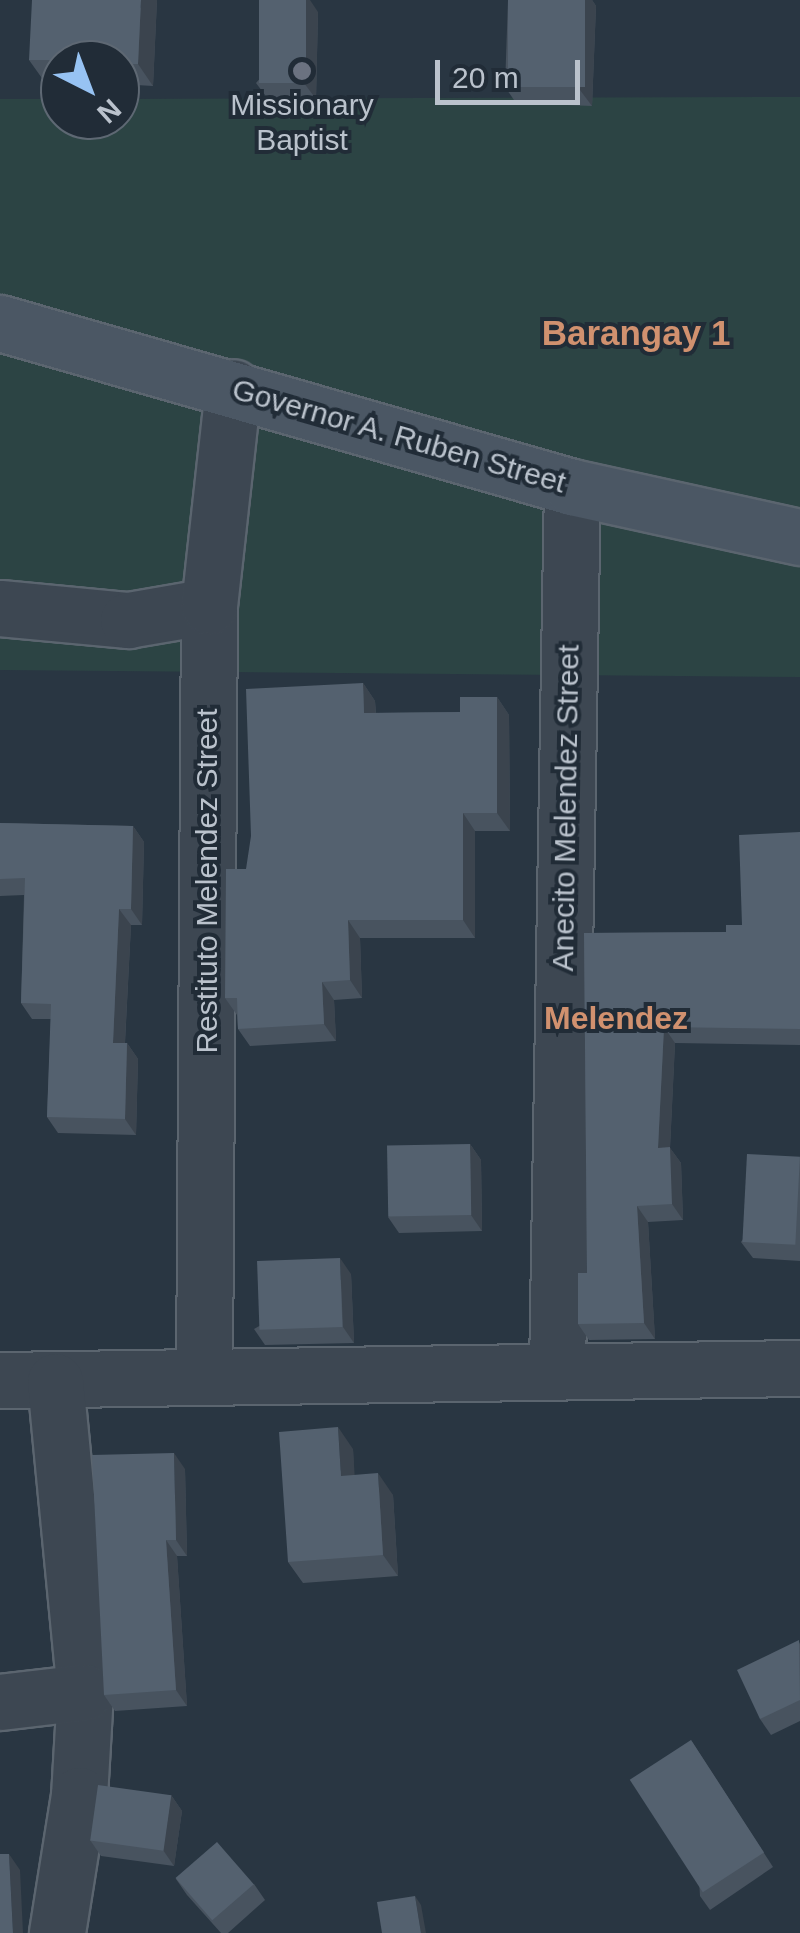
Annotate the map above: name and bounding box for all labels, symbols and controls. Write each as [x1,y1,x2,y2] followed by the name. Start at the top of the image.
[40,40,140,140] north arrow
[440,40,585,102] scale bar
[291,60,313,82] marker: Missionary Baptist
[452,61,519,94] text: 20 m
[230,87,374,158] place label: Missionary Baptist
[91,93,127,129] text: N
[542,312,730,354] district label: Barangay 1
[227,371,571,501] street label: Governor A. Ruben Street
[545,644,587,972] street label: Anecito Melendez Street
[189,708,225,1054] street label: Restituto Melendez Street
[544,999,688,1037] district label: Melendez

